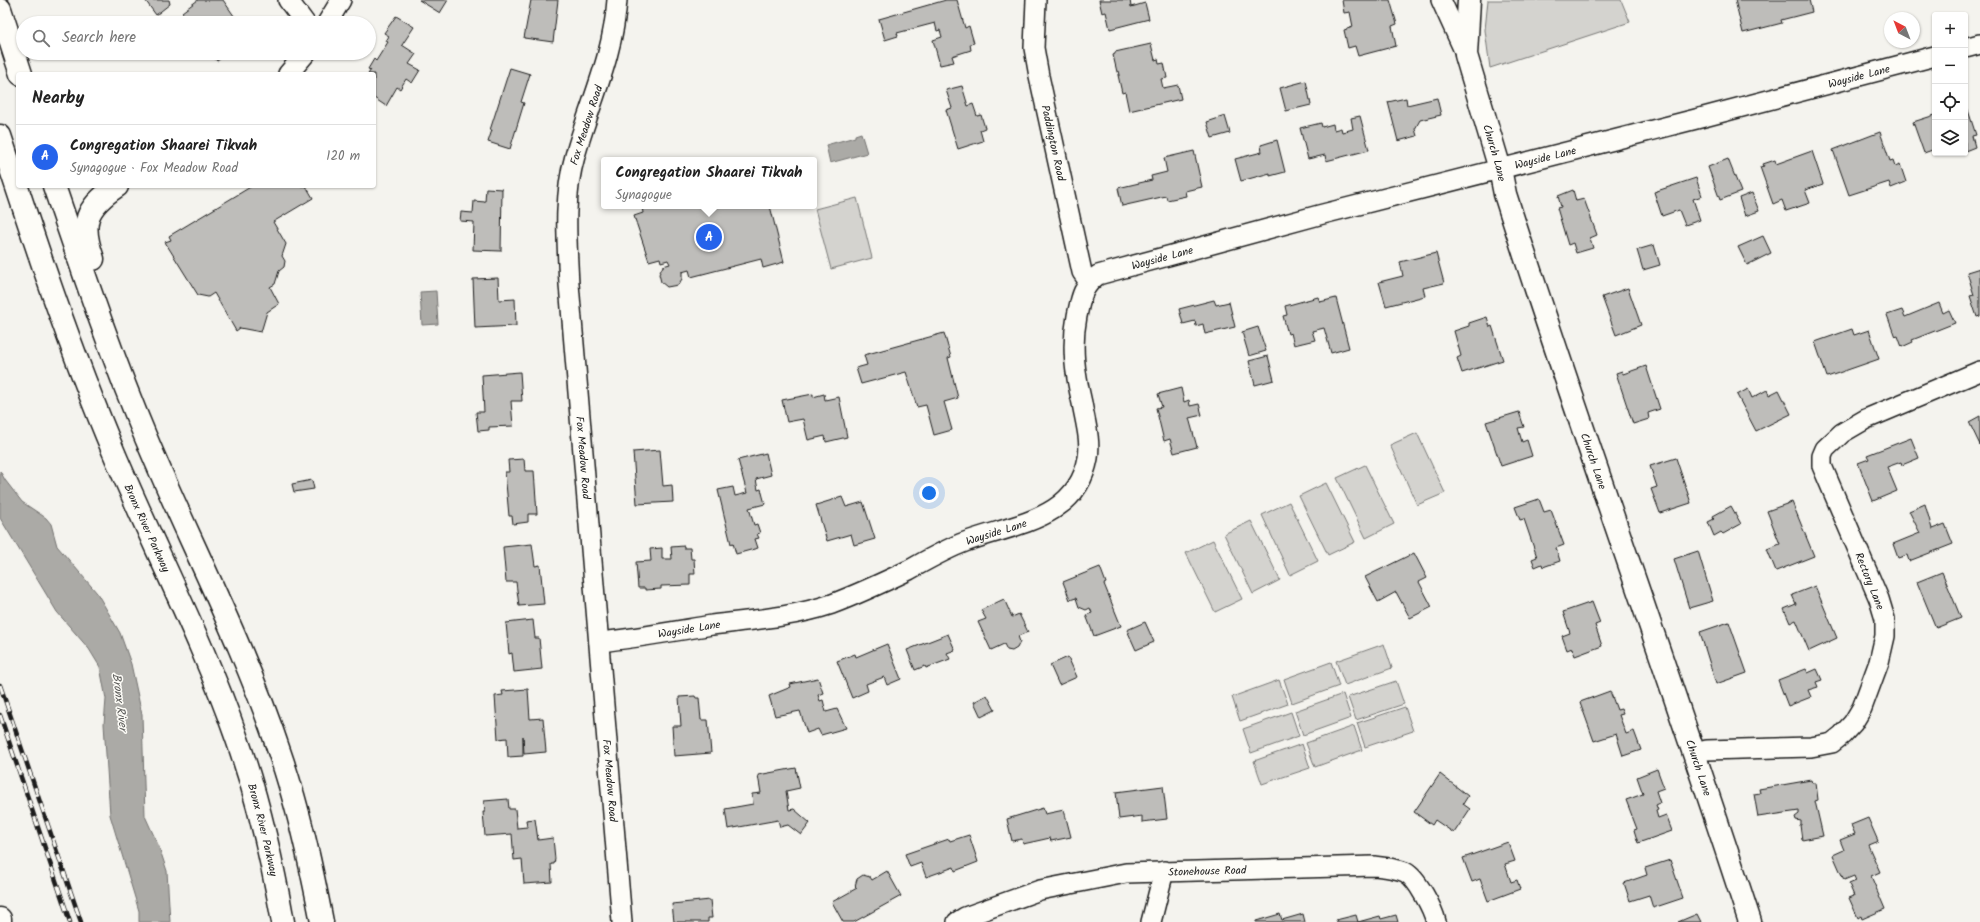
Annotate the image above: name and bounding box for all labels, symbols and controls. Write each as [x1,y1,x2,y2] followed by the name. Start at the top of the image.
[1884,12,1920,48] north arrow
[1932,12,1968,156] map controls
[1932,12,1968,48] button: +
[16,16,376,60] search box
[62,26,136,50] text: Search here
[30,27,52,49] icon: search
[1932,48,1968,84] button: −
[1826,60,1892,94] street label: Wayside Lane
[566,83,608,168] street label: Fox Meadow Road
[1932,84,1968,120] button: locate
[32,85,84,112] text: Nearby
[1036,103,1070,183] street label: Paddington Road
[1932,120,1968,156] button: layers
[1477,122,1510,183] street label: Church Lane
[70,134,257,158] text: Congregation Shaarei Tikvah
[1513,142,1578,175] street label: Wayside Lane
[41,146,49,167] text: A
[326,146,360,167] text: 120 m
[601,157,817,209] popup
[70,158,238,179] text: Synagogue · Fox Meadow Road
[615,161,803,185] text: Congregation Shaarei Tikvah
[615,185,672,206] text: Synagogue
[696,222,722,252] pin: A
[1130,242,1195,276] street label: Wayside Lane
[570,416,595,500] street label: Fox Meadow Road
[1575,431,1611,492] street label: Church Lane
[118,481,175,576] street label: Bronx River Parkway
[919,483,939,503] your location
[963,515,1030,551] street label: Wayside Lane
[1849,550,1889,613] street label: Rectory Lane
[657,616,722,644] street label: Wayside Lane
[107,672,133,735] water label: Bronx River
[1680,737,1716,799] street label: Church Lane
[597,738,622,823] street label: Fox Meadow Road
[242,782,282,879] street label: Bronx River Parkway
[1168,862,1247,882] street label: Stonehouse Road

